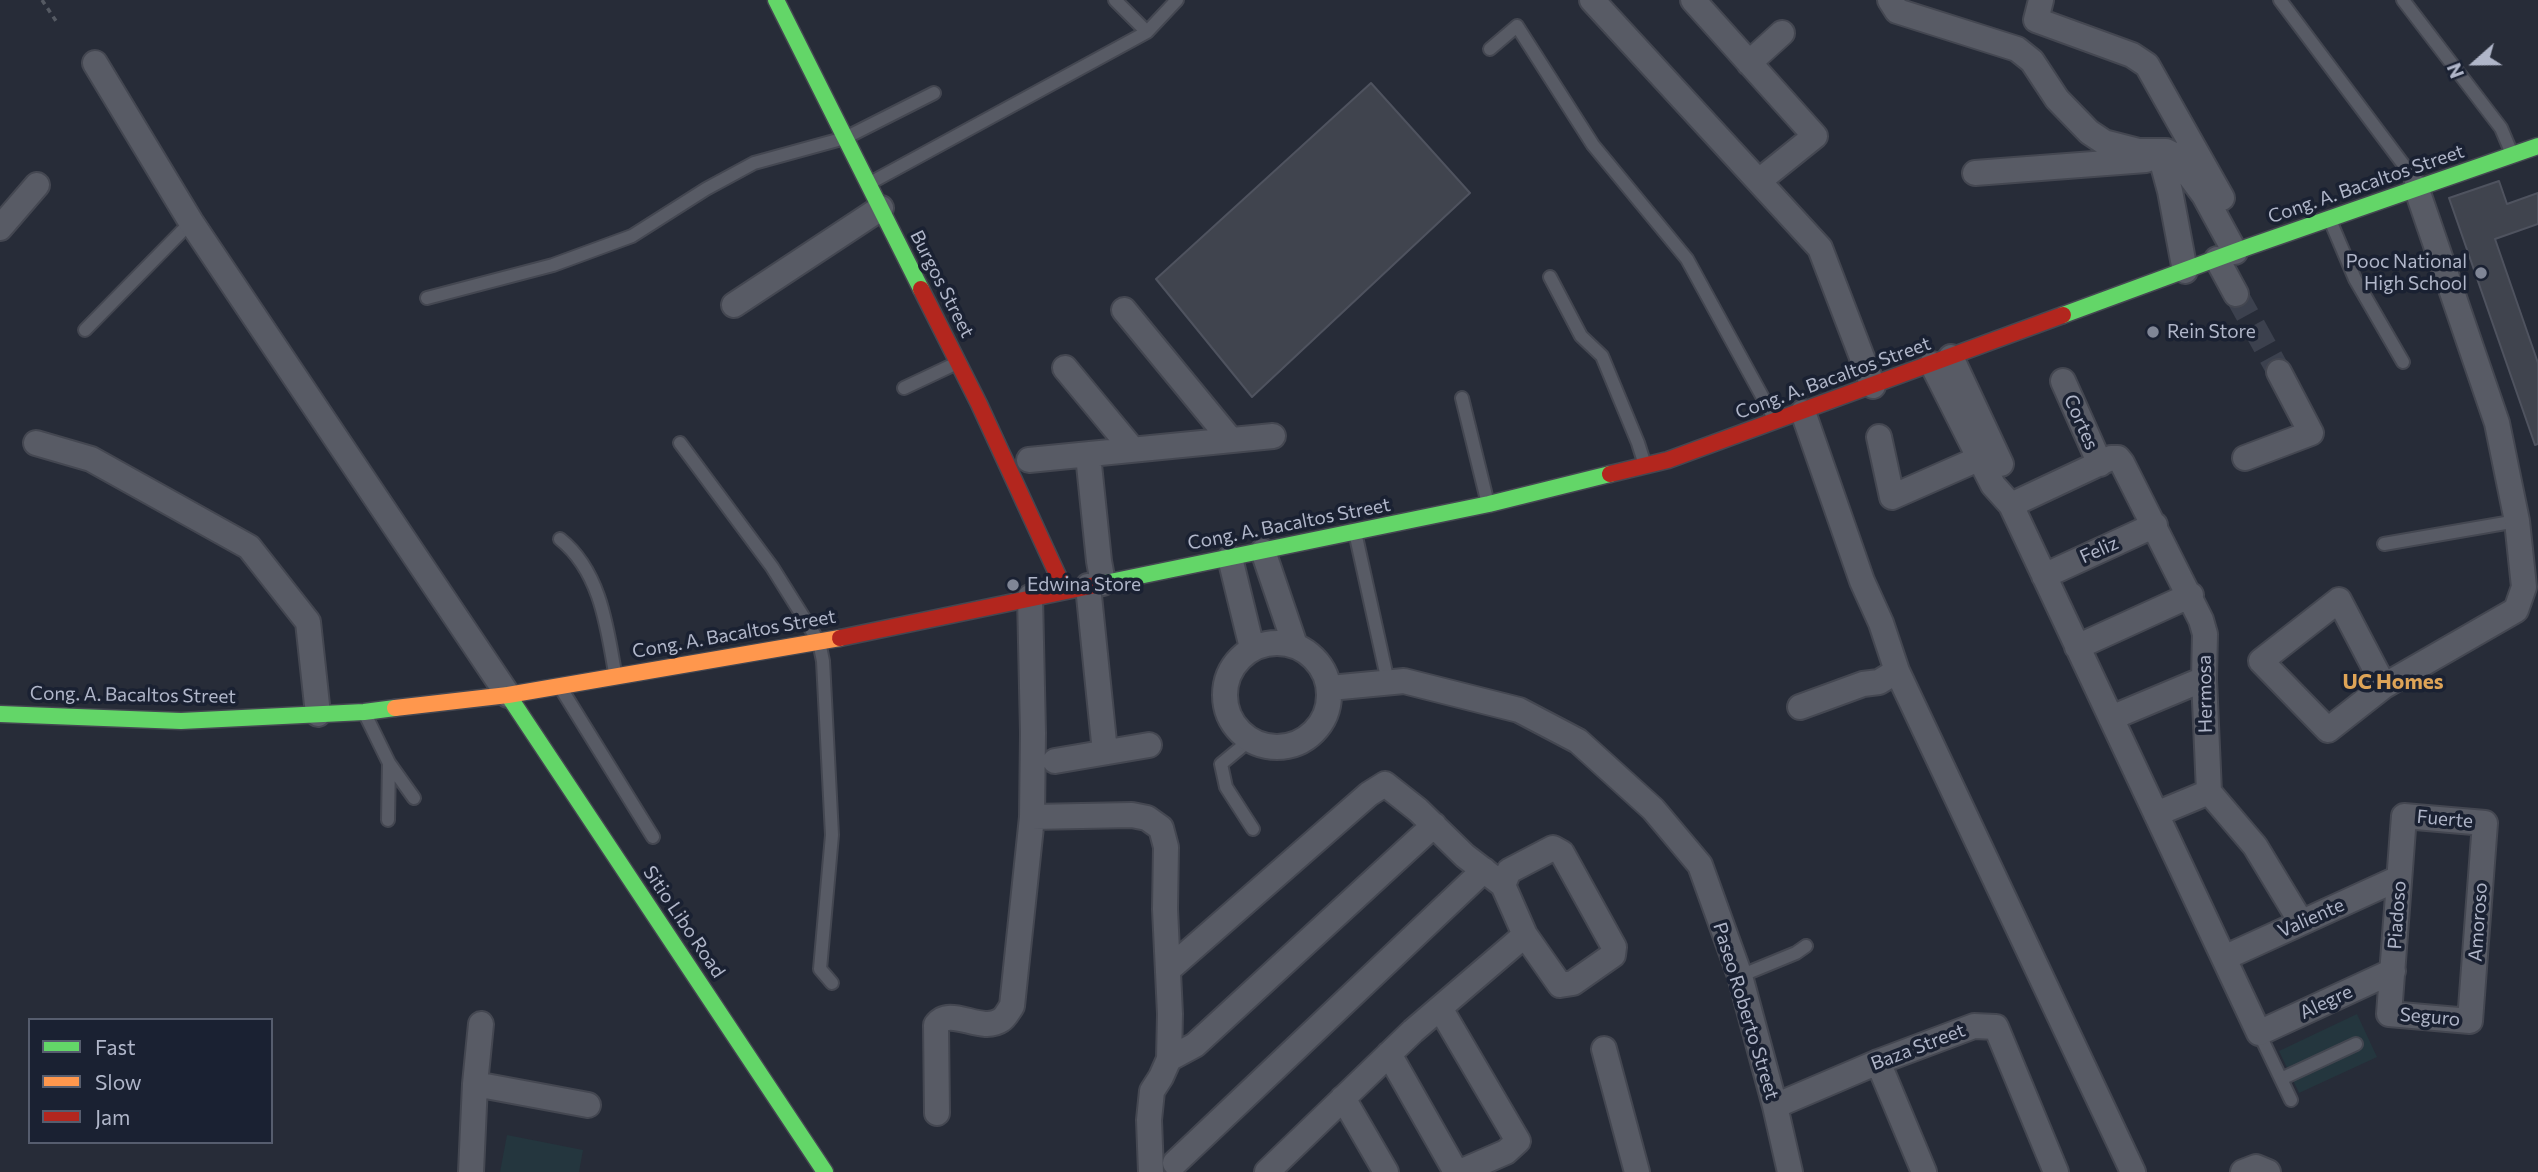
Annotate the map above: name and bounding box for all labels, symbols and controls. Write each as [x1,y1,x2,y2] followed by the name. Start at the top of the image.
[2440,28,2510,98] north arrow
[2442,60,2468,81] text: N
[2265,140,2467,228] street label: Cong. A. Bacaltos Street
[905,226,979,342] street label: Burgos Street
[2346,251,2467,295] place label: Pooc National High School
[2473,265,2489,281] marker: Pooc National High School
[2167,321,2256,343] place label: Rein Store
[2145,324,2161,340] marker: Rein Store
[1732,332,1934,424] street label: Cong. A. Bacaltos Street
[2059,391,2103,453] street label: Cortes
[1186,493,1392,555] street label: Cong. A. Bacaltos Street
[2076,532,2122,568] street label: Feliz
[1027,574,1141,596] place label: Edwina Store
[1005,577,1021,593] marker: Edwina Store
[631,605,837,663] street label: Cong. A. Bacaltos Street
[2193,655,2217,733] street label: Hermosa
[2342,669,2444,695] district label: UC Homes
[30,682,236,708] street label: Cong. A. Bacaltos Street
[2416,805,2474,833] street label: Fuerte
[638,862,730,982] street label: Sitio Libo Road
[2383,880,2411,950] street label: Piadoso
[2464,882,2492,962] street label: Amoroso
[2274,893,2348,943] street label: Valiente
[1708,920,1784,1102] street label: Paseo Roberto Street
[2296,980,2356,1024] street label: Alegre
[2399,1003,2461,1031] street label: Seguro
[28,1018,273,1144] legend
[1868,1019,1968,1075] street label: Baza Street
[95,1034,136,1059] text: Fast
[95,1069,142,1094] text: Slow
[95,1104,130,1129] text: Jam

